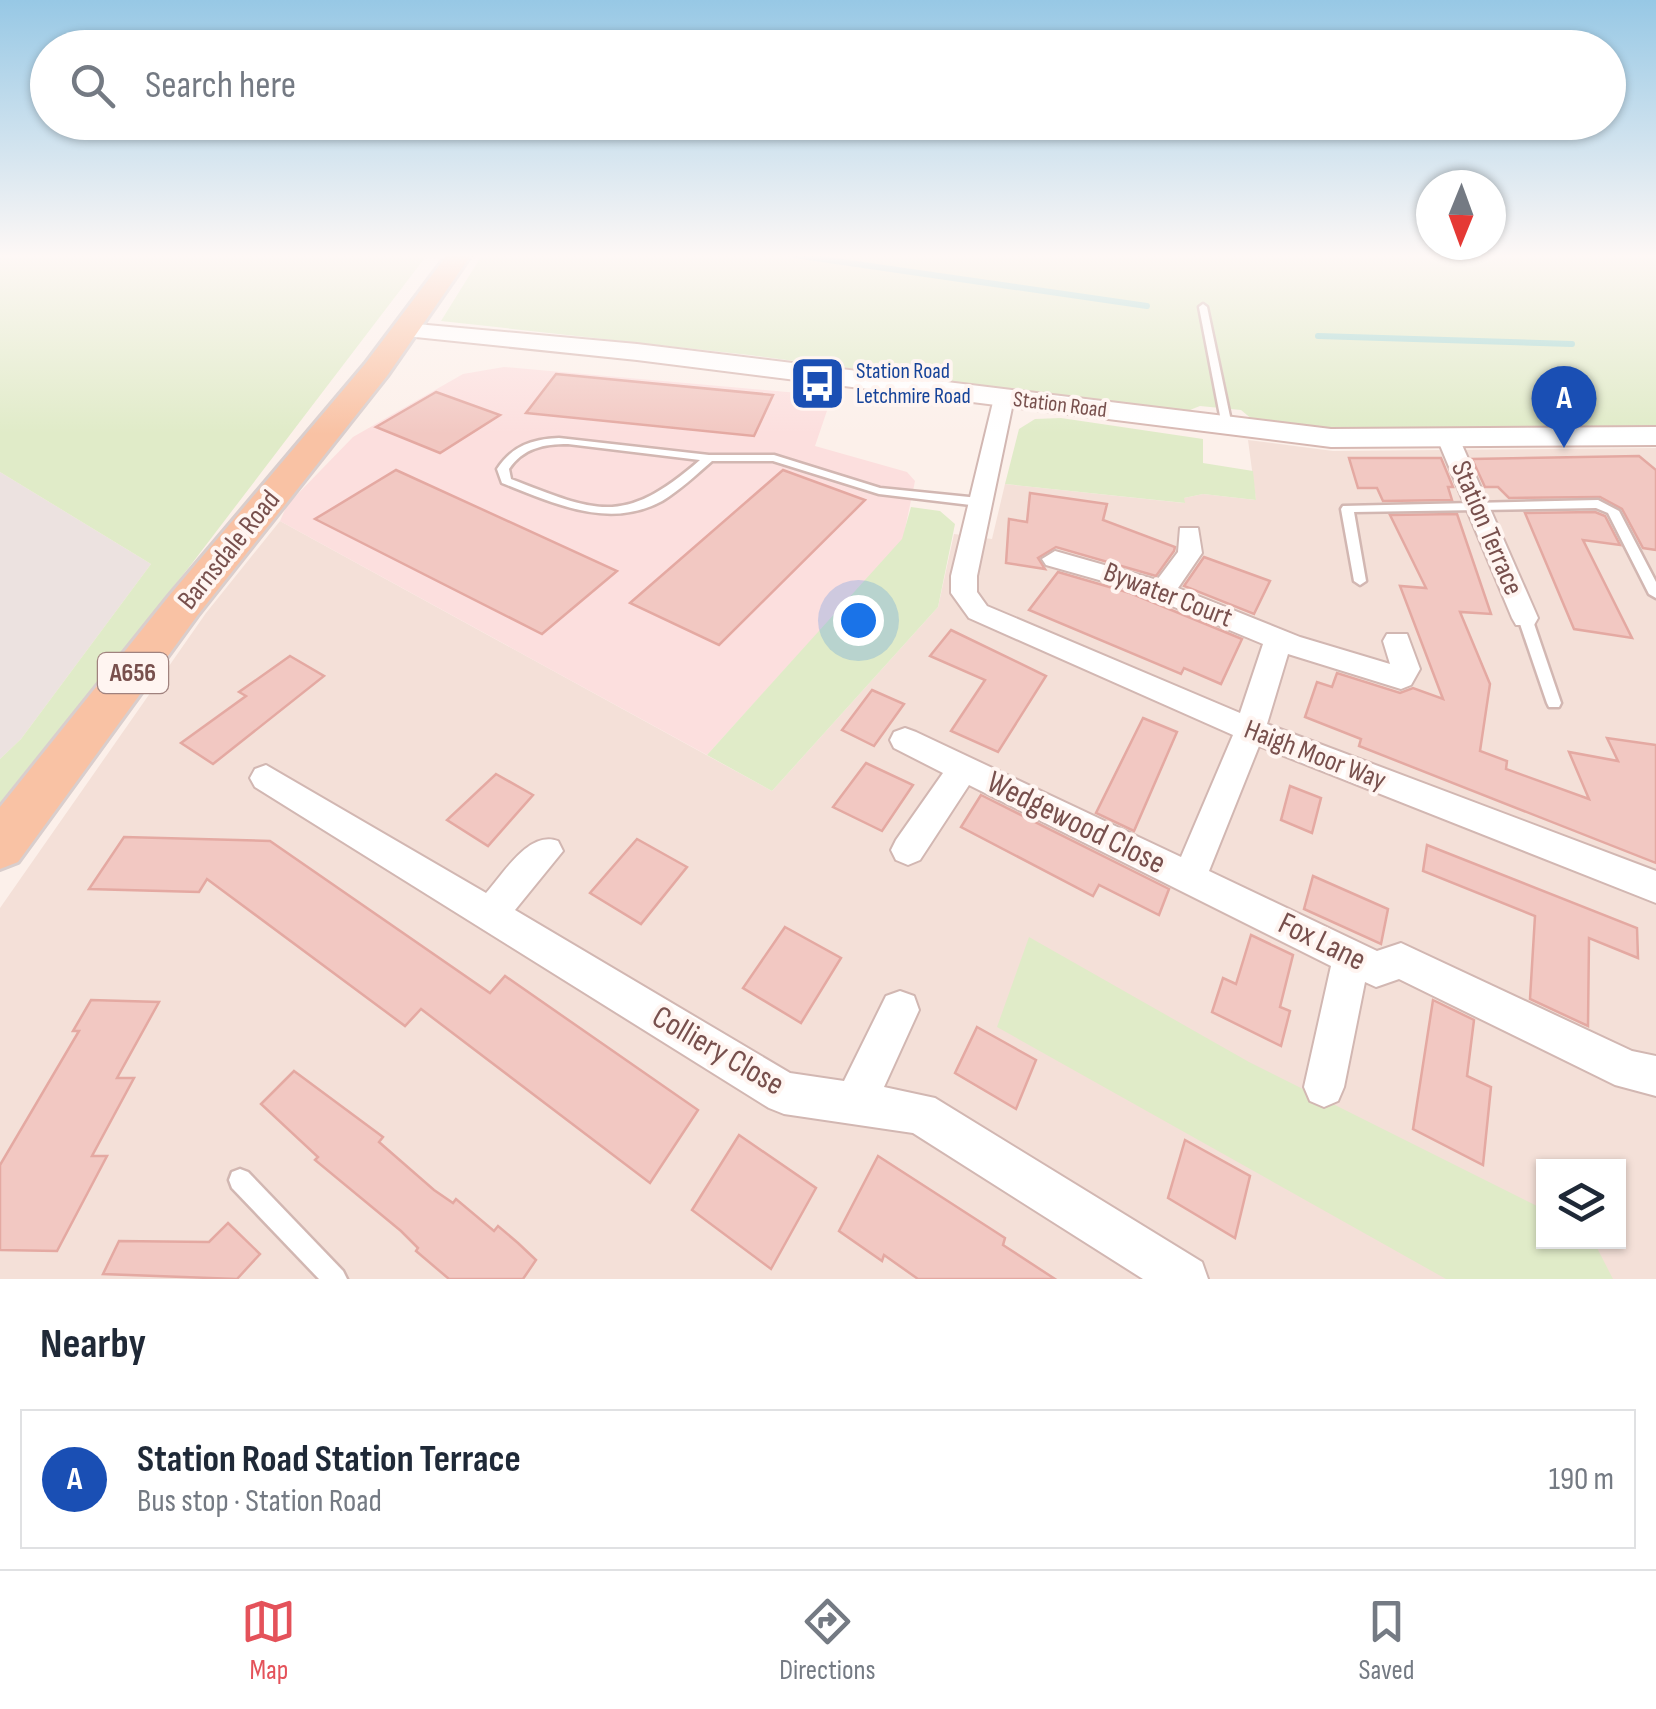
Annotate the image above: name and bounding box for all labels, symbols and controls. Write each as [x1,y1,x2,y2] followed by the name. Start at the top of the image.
[30,30,1626,140] search box
[65,58,120,113] icon: search
[145,63,296,108] text: Search here
[1416,170,1506,260] north arrow
[787,354,847,414] bus stop icon: Station Road Letchmire Road
[856,358,971,410] place label: Station Road Letchmire Road
[1532,366,1596,448] pin: A
[1012,386,1108,424] street label: Station Road
[1444,456,1530,600] street label: Station Terrace
[171,484,287,616] street label: Barnsdale Road
[1099,555,1237,635] street label: Bywater Court
[833,595,884,646] your location
[98,653,168,693] road number: A656
[1240,713,1391,797] street label: Haigh Moor Way
[980,763,1172,883] street label: Wedgewood Close
[1272,904,1372,980] street label: Fox Lane
[645,998,791,1104] street label: Colliery Close
[1536,1159,1626,1249] map controls
[1536,1159,1626,1249] button: layers
[40,1319,146,1370] text: Nearby
[137,1437,521,1482] text: Station Road Station Terrace
[67,1460,82,1499] text: A
[1549,1460,1614,1499] text: 190 m
[137,1482,382,1521] text: Bus stop · Station Road
[241,1594,296,1687] tab: Map
[779,1594,876,1687] tab: Directions
[1358,1594,1415,1687] tab: Saved

